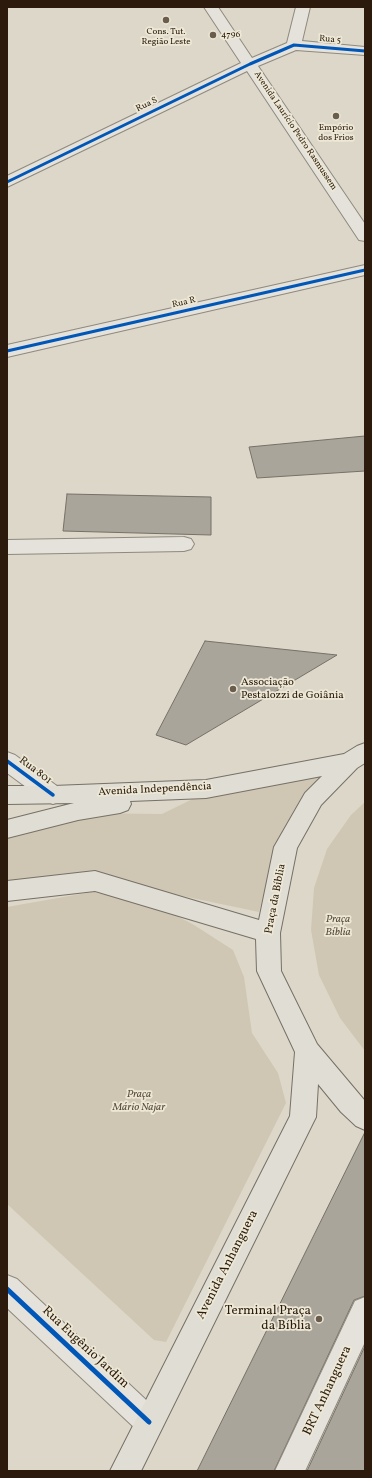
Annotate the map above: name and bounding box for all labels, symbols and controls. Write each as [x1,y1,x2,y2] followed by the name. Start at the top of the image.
[161,15,171,25] marker: Cons. Tut. Região Leste
[141,27,191,48] place label: Cons. Tut. Região Leste
[208,30,218,40] marker: 4796
[221,30,240,40] place label: 4796
[319,34,341,46] street label: Rua 5
[251,70,339,192] street label: Avenida Laurício Pedro Rasmussem
[135,95,159,115] street label: Rua S
[331,111,341,121] marker: Empório dos Frios
[318,123,354,144] place label: Empório dos Frios
[171,295,197,311] street label: Rua R
[241,676,344,702] place label: Associação Pestalozzi de Goiânia
[228,684,238,694] marker: Associação Pestalozzi de Goiânia
[16,754,54,788] street label: Rua 801
[98,780,212,800] street label: Avenida Independência
[263,863,289,935] street label: Praça da Bíblia
[325,913,351,939] park label: Praça Bíblia
[113,1088,165,1114] park label: Praça Mário Najar
[194,1208,262,1322] street label: Avenida Anhanguera
[38,1304,132,1392] street label: Rua Eugênio Jardim
[225,1304,311,1335] place label: Terminal Praça da Bíblia
[314,1314,324,1324] marker: Terminal Praça da Bíblia
[300,1344,356,1438] street label: BRT Anhanguera

